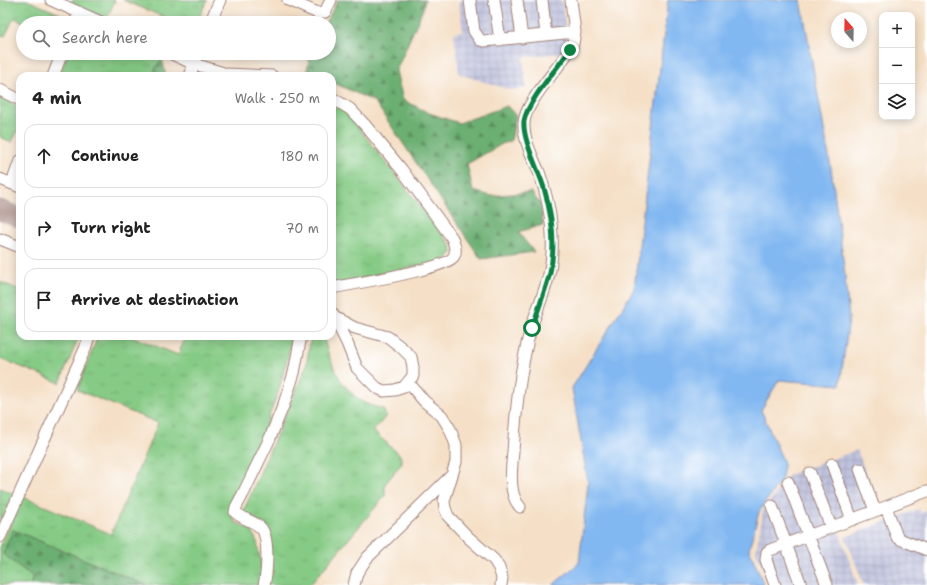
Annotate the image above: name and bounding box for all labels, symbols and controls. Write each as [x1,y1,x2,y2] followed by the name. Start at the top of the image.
[831,12,867,48] north arrow
[879,12,915,120] map controls
[879,12,915,48] button: +
[16,16,336,60] search box
[30,27,52,49] icon: search
[62,28,148,48] text: Search here
[561,41,579,59] route end
[879,48,915,84] button: −
[879,84,915,120] button: layers
[32,87,82,109] text: 4 min
[235,90,320,107] text: Walk · 250 m
[33,145,55,167] icon: ahead
[71,146,139,166] text: Continue
[280,148,319,165] text: 180 m
[33,217,55,239] icon: right
[71,218,151,238] text: Turn right
[285,220,319,237] text: 70 m
[33,289,55,311] icon: arrive
[71,290,239,310] text: Arrive at destination
[523,319,541,337] route start

